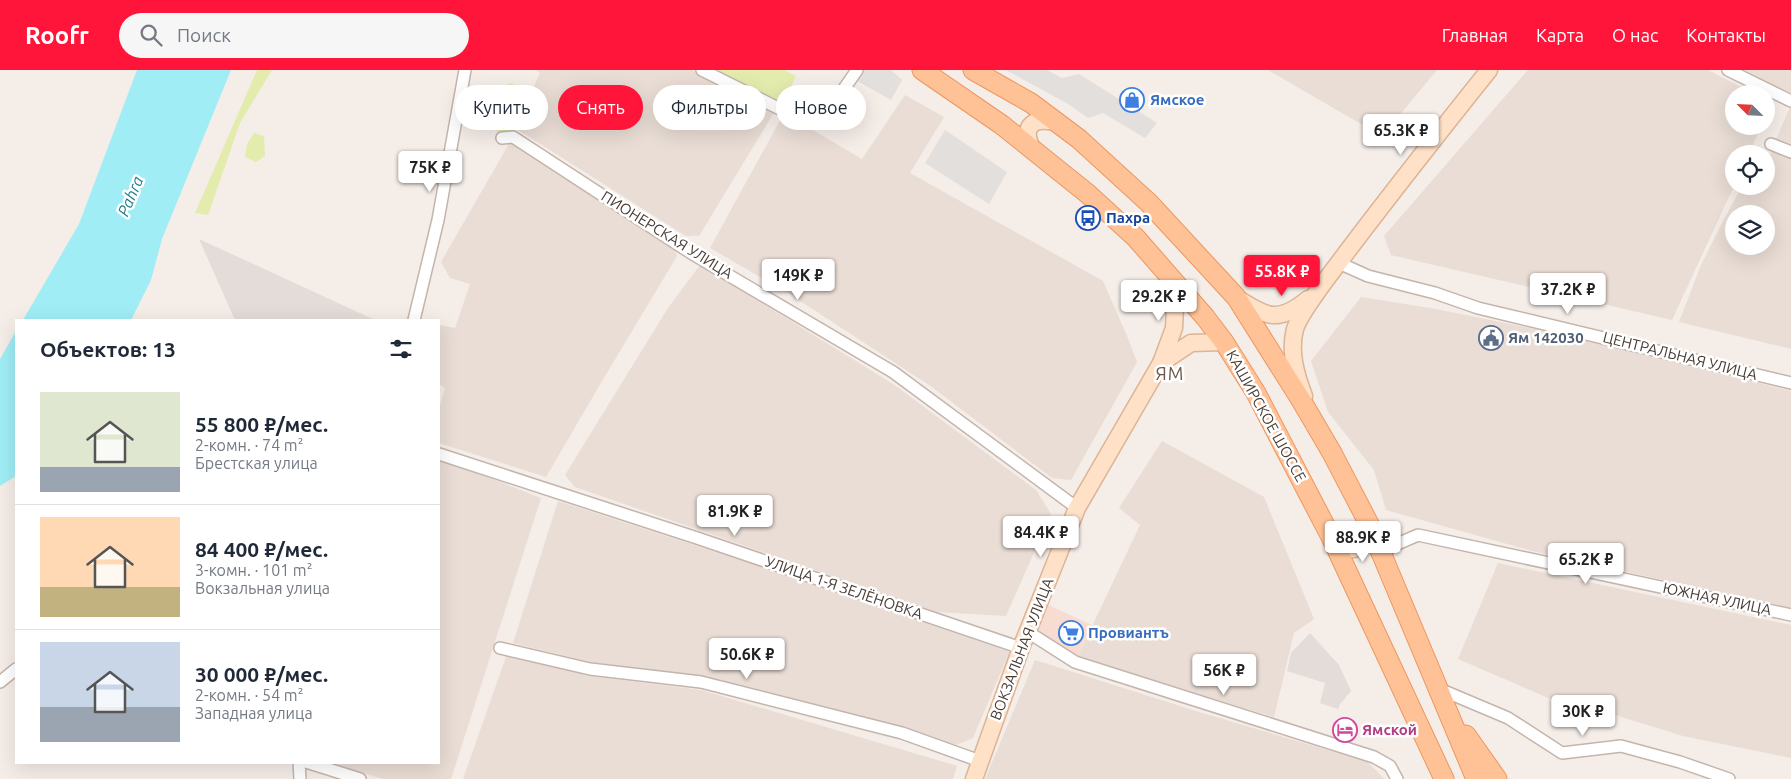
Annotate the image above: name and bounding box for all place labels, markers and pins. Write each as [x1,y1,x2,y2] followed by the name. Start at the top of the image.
[1119,87,1145,113] shop icon: Ямское
[1150,91,1204,108] place label: Ямское
[1355,114,1447,156] pin: 65.3K ₽
[395,150,465,193] pin: 75K ₽
[1075,205,1101,231] bus stop icon: Пахра
[1106,209,1150,226] place label: Пахра
[1236,254,1328,297] pin: 55.8K ₽
[757,258,839,301] pin: 149K ₽
[1522,272,1614,315] pin: 37.2K ₽
[1113,280,1205,322] pin: 29.2K ₽
[1478,325,1504,351] public building icon: Ям 142030
[1508,329,1584,346] place label: Ям 142030
[689,494,781,537] pin: 81.9K ₽
[995,516,1087,558] pin: 84.4K ₽
[1317,520,1409,563] pin: 88.9K ₽
[1540,542,1632,585] pin: 65.2K ₽
[1058,620,1084,646] supermarket icon: Провиантъ
[1088,624,1169,641] place label: Провиантъ
[701,638,793,680] pin: 50.6K ₽
[1189,654,1259,696] pin: 56K ₽
[1548,694,1618,737] pin: 30K ₽
[1332,717,1358,743] hotel icon: Ямской
[1362,721,1417,738] place label: Ямской

